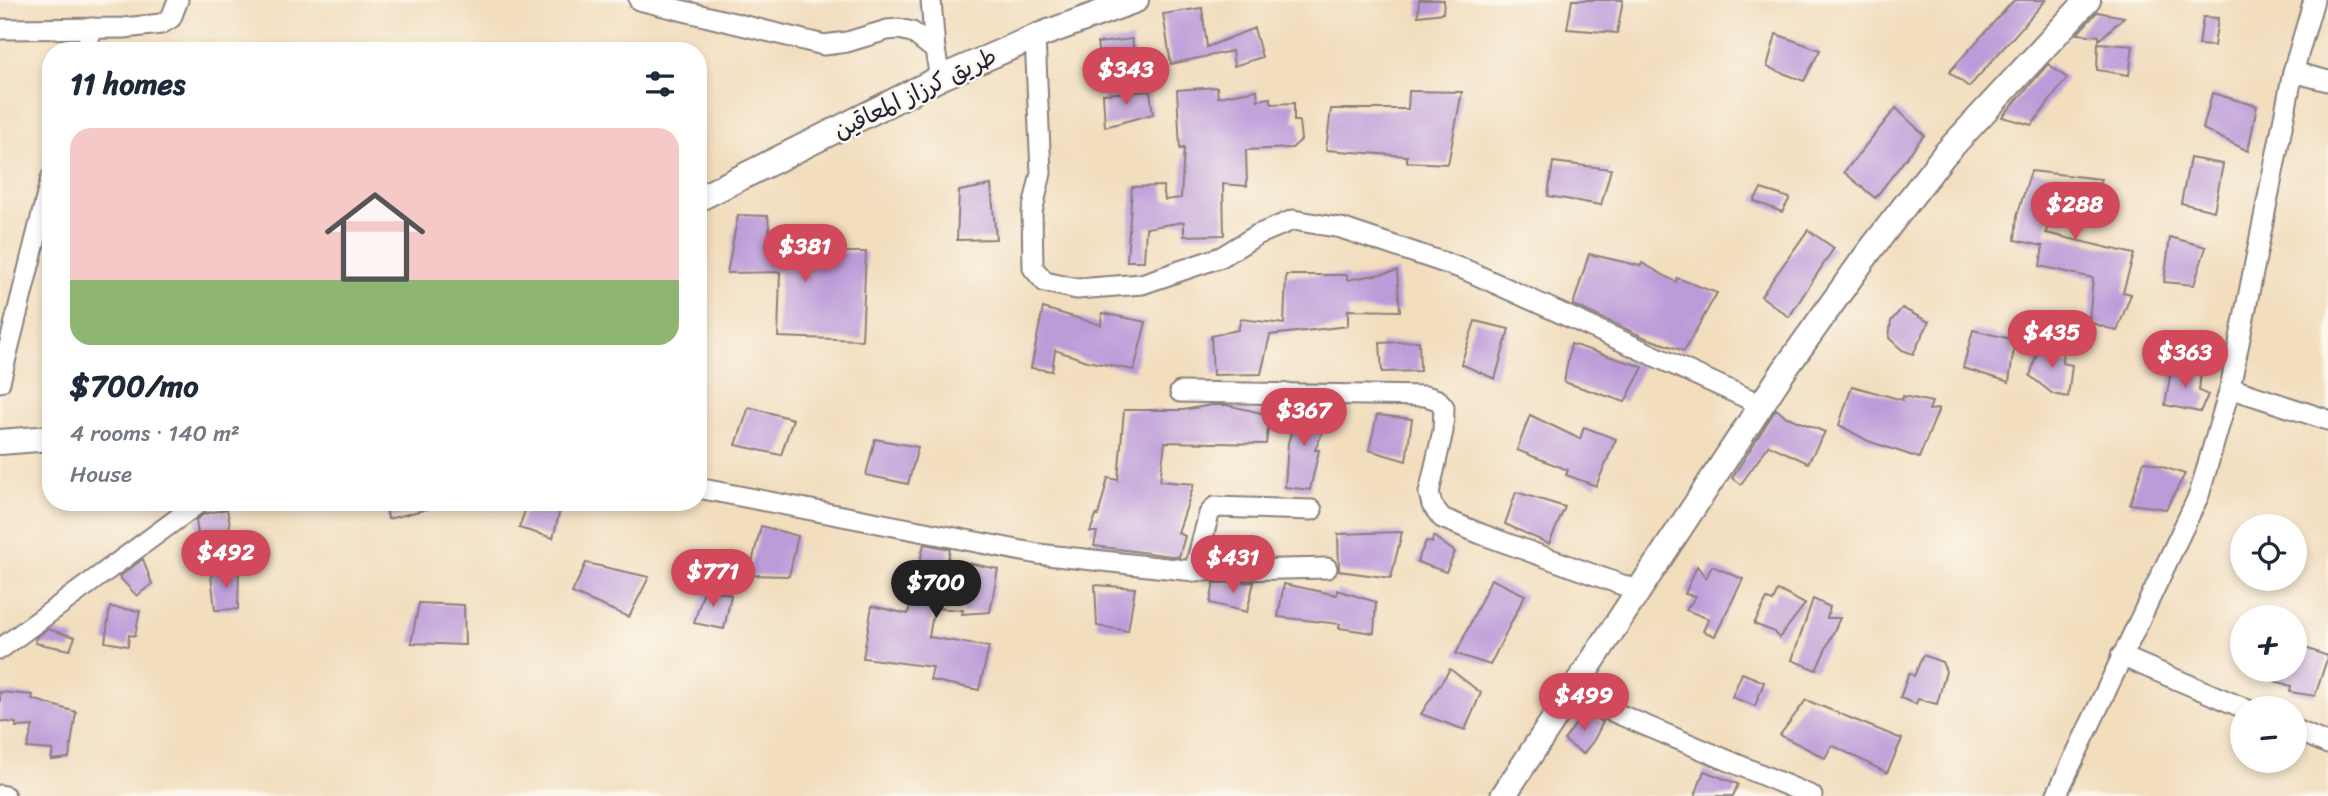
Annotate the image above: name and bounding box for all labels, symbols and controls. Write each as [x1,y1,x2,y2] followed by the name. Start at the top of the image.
[826,35,1004,151] street label: طريق كرزاز المعاقين
[1085,48,1167,107] pin: $343
[1098,49,1154,90] text: $343
[70,57,185,111] text: 11 homes
[641,65,679,103] icon: filters
[312,174,438,300] icon: home
[2034,182,2116,242] pin: $288
[2047,184,2103,225] text: $288
[764,224,846,284] pin: $381
[779,226,831,267] text: $381
[2011,310,2093,370] pin: $435
[2024,312,2080,353] text: $435
[2144,330,2226,390] pin: $363
[2158,332,2212,373] text: $363
[70,359,198,413] text: $700/mo
[1263,388,1345,448] pin: $367
[1277,390,1331,431] text: $367
[70,413,240,454] text: 4 rooms · 140 m²
[70,454,132,495] text: House
[2230,514,2307,773] map controls
[2230,514,2307,591] button: locate
[185,530,267,590] pin: $492
[197,532,255,573] text: $492
[1192,536,1274,595] pin: $431
[1207,537,1259,578] text: $431
[672,550,754,609] pin: $771
[687,551,739,592] text: $771
[895,560,977,620] pin: $700
[907,562,965,603] text: $700
[2230,605,2307,682] button: +
[1543,674,1625,733] pin: $499
[1555,675,1613,716] text: $499
[2230,696,2307,773] button: −

